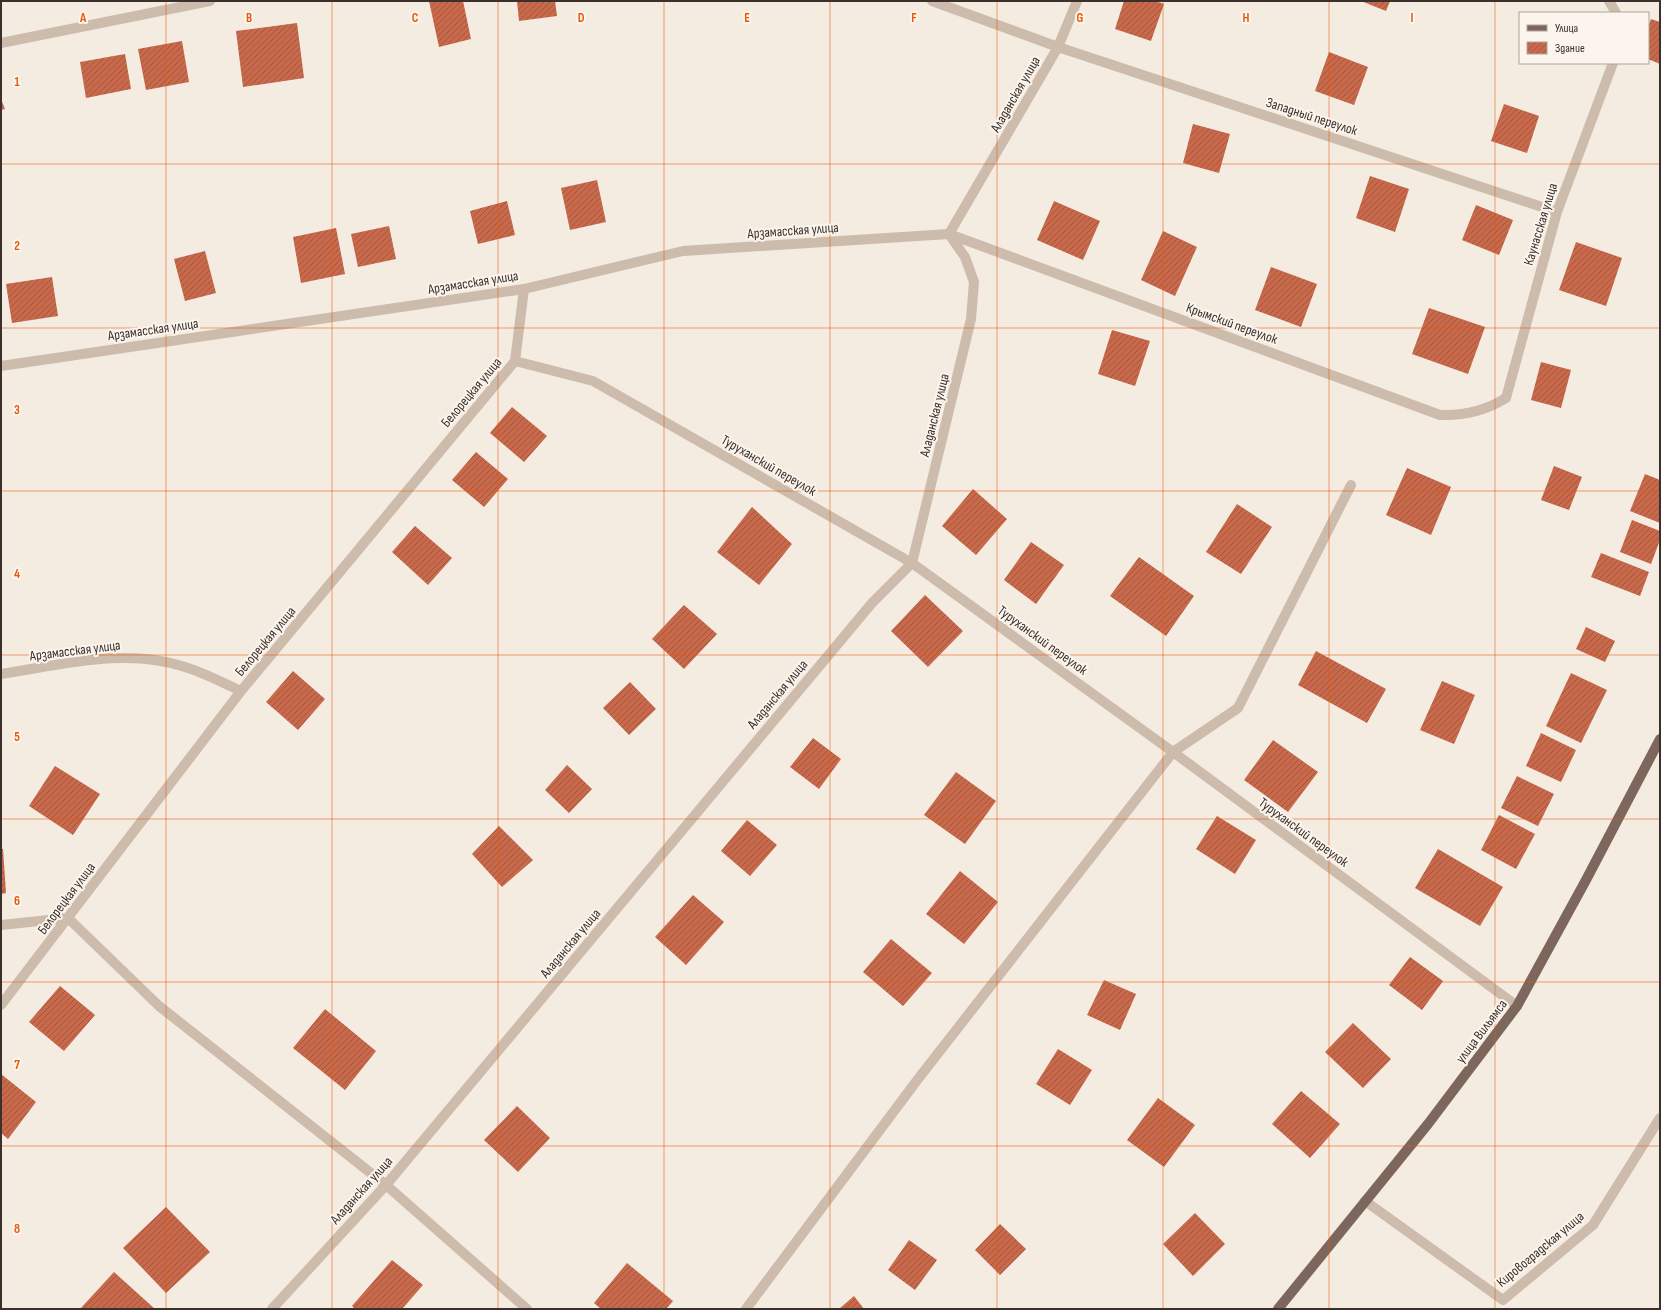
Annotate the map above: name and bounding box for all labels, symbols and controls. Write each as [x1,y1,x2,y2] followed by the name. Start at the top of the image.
[79,10,87,26] text: A
[246,10,252,26] text: B
[412,10,419,26] text: C
[578,10,585,26] text: D
[744,10,750,26] text: E
[911,10,917,26] text: F
[1077,10,1084,26] text: G
[1243,10,1250,26] text: H
[1411,10,1414,26] text: I
[1519,12,1649,64] legend
[1555,21,1579,36] text: Улица
[1555,41,1585,56] text: Здание
[986,53,1044,136] street label: Аладанская улица
[14,74,20,90] text: 1
[1264,94,1360,139] street label: Западный переулок
[1520,181,1561,267] street label: Каунасская улица
[746,219,839,242] street label: Арзамасская улица
[14,238,20,254] text: 2
[426,267,520,298] street label: Арзамасская улица
[1184,299,1281,348] street label: Крымский переулок
[106,315,200,344] street label: Арзамасская улица
[437,354,505,431] street label: Белорецкая улица
[916,372,953,459] street label: Аладанская улица
[14,402,20,418] text: 3
[718,431,820,500] street label: Туруханский переулок
[14,566,20,582] text: 4
[994,602,1092,679] street label: Туруханский переулок
[231,603,299,680] street label: Белорецкая улица
[28,636,121,665] street label: Арзамасская улица
[743,656,811,733] street label: Аладанская улица
[14,729,20,745] text: 5
[1255,794,1353,871] street label: Туруханский переулок
[34,859,99,938] street label: Белорецкая улица
[14,893,20,909] text: 6
[536,905,604,982] street label: Аладанская улица
[1452,996,1511,1066] street label: улица Вильямса
[14,1057,20,1073] text: 7
[326,1153,396,1228] street label: Аладанская улица
[1493,1208,1587,1291] street label: Кировоградская улица
[14,1221,20,1237] text: 8

